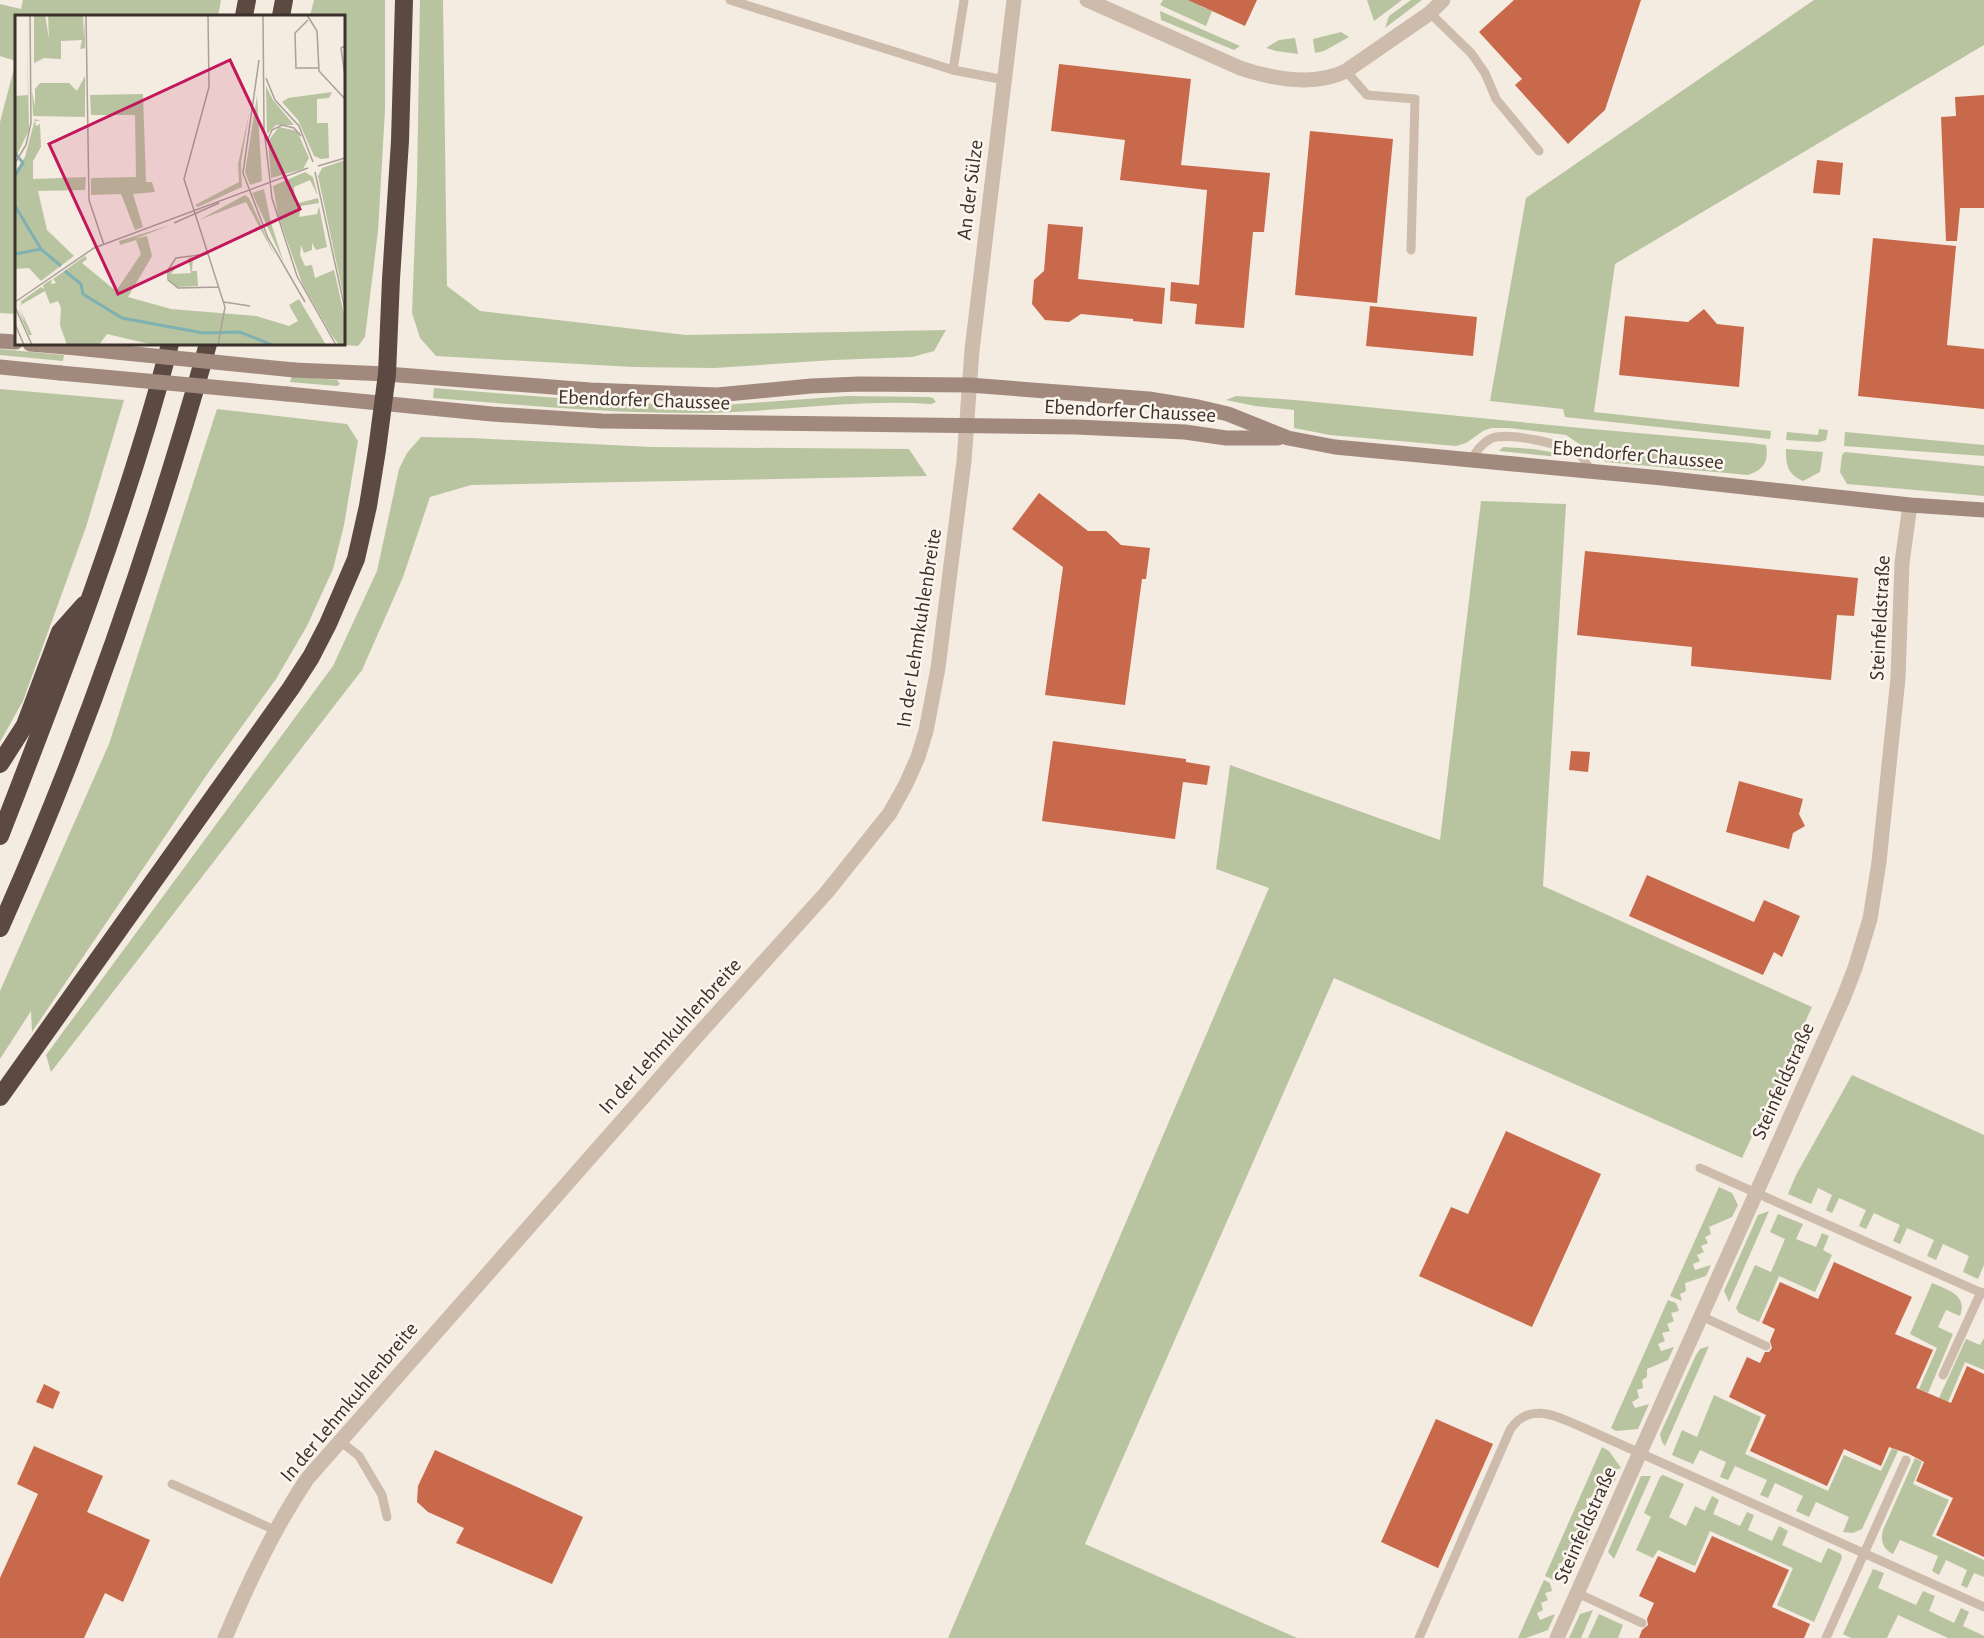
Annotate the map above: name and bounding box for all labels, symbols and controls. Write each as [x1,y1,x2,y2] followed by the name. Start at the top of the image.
[15,15,345,345] inset map
[953,139,987,241] street label: An der Sülze
[558,387,730,413] street label: Ebendorfer Chaussee
[1043,396,1217,426] street label: Ebendorfer Chaussee
[1551,437,1725,473] street label: Ebendorfer Chaussee
[893,527,945,729] street label: In der Lehmkuhlenbreite
[1866,555,1894,681] street label: Steinfeldstraße
[595,954,745,1118] street label: In der Lehmkuhlenbreite
[1748,1019,1818,1143] street label: Steinfeldstraße
[276,1318,422,1486] street label: In der Lehmkuhlenbreite
[1550,1463,1620,1587] street label: Steinfeldstraße

